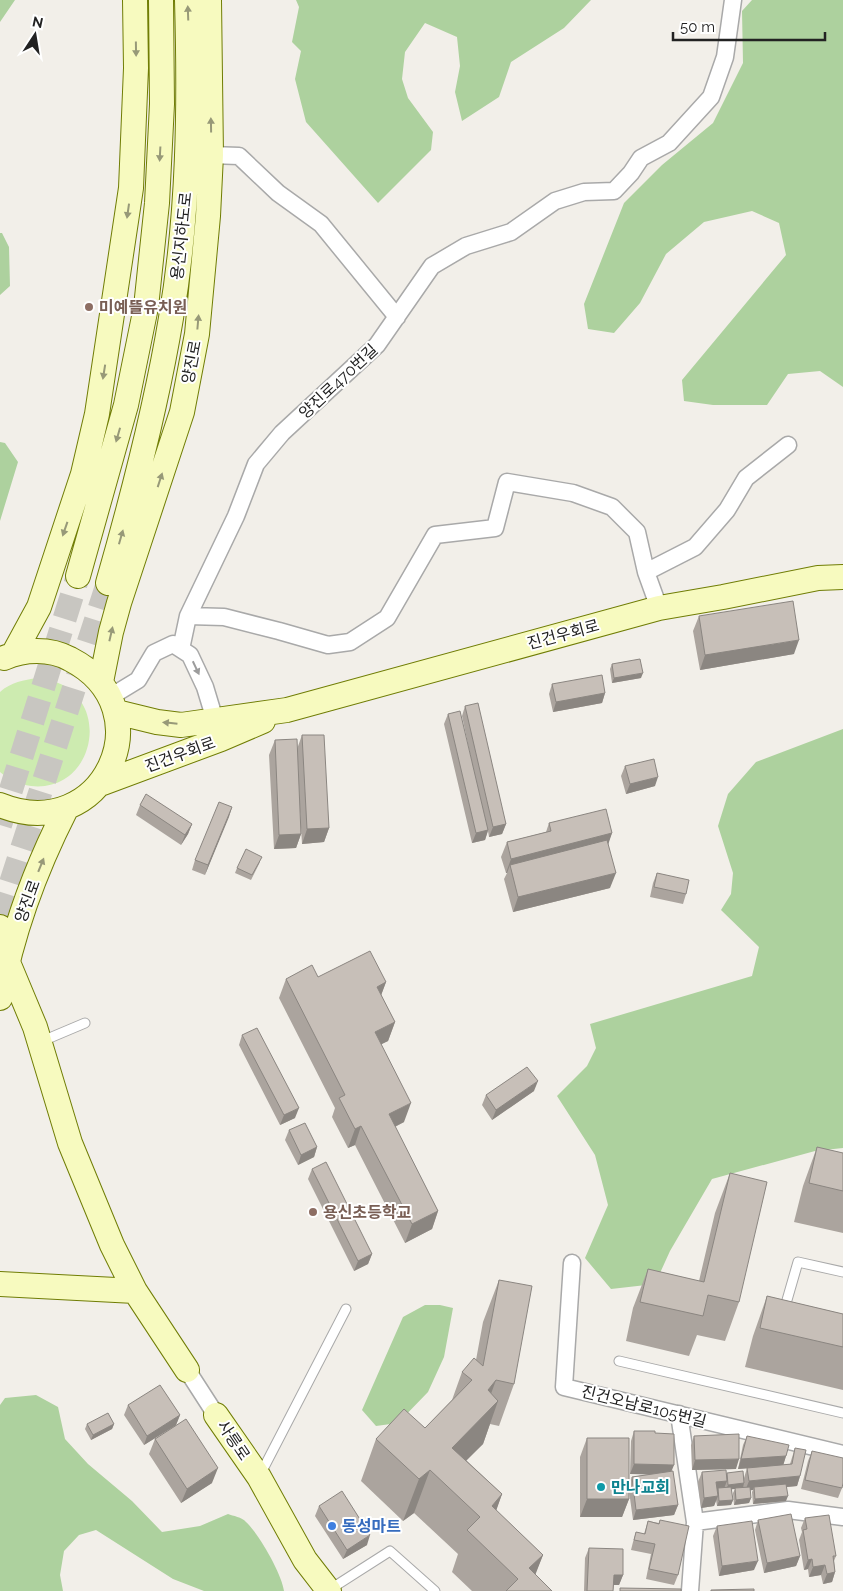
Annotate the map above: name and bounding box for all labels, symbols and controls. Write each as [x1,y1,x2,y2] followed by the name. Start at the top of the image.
[183,5,191,21] one-way arrow
[10,10,60,60] north arrow
[673,10,826,42] scale bar
[31,13,45,31] text: N
[680,18,715,36] text: 50 m
[132,41,140,57] one-way arrow
[207,117,215,133] one-way arrow
[155,146,163,162] one-way arrow
[167,191,196,281] street label: 용신지하도로
[124,203,132,219] one-way arrow
[99,298,187,317] place label: 미예뜰유치원
[83,301,95,313] marker: 미예뜰유치원
[194,314,202,330] one-way arrow
[178,338,205,386] street label: 양진로
[295,340,382,423] street label: 양진로470번길
[99,364,107,380] one-way arrow
[113,427,121,442] one-way arrow
[157,472,164,487] one-way arrow
[61,522,69,537] one-way arrow
[118,529,126,544] one-way arrow
[525,616,601,653] street label: 진건우회로
[107,627,115,642] one-way arrow
[192,661,200,675] one-way arrow
[162,719,178,727] one-way arrow
[142,733,218,776] street label: 진건우회로
[38,857,45,872] one-way arrow
[11,877,44,925] street label: 양진로
[323,1203,412,1222] place label: 용신초등학교
[307,1206,319,1218] marker: 용신초등학교
[579,1382,708,1431] street label: 진건오남로105번길
[213,1417,254,1464] street label: 사릉로
[611,1478,670,1497] place label: 만나교회
[595,1481,607,1493] marker: 만나교회
[342,1517,401,1536] place label: 동성마트
[326,1520,338,1532] marker: 동성마트

